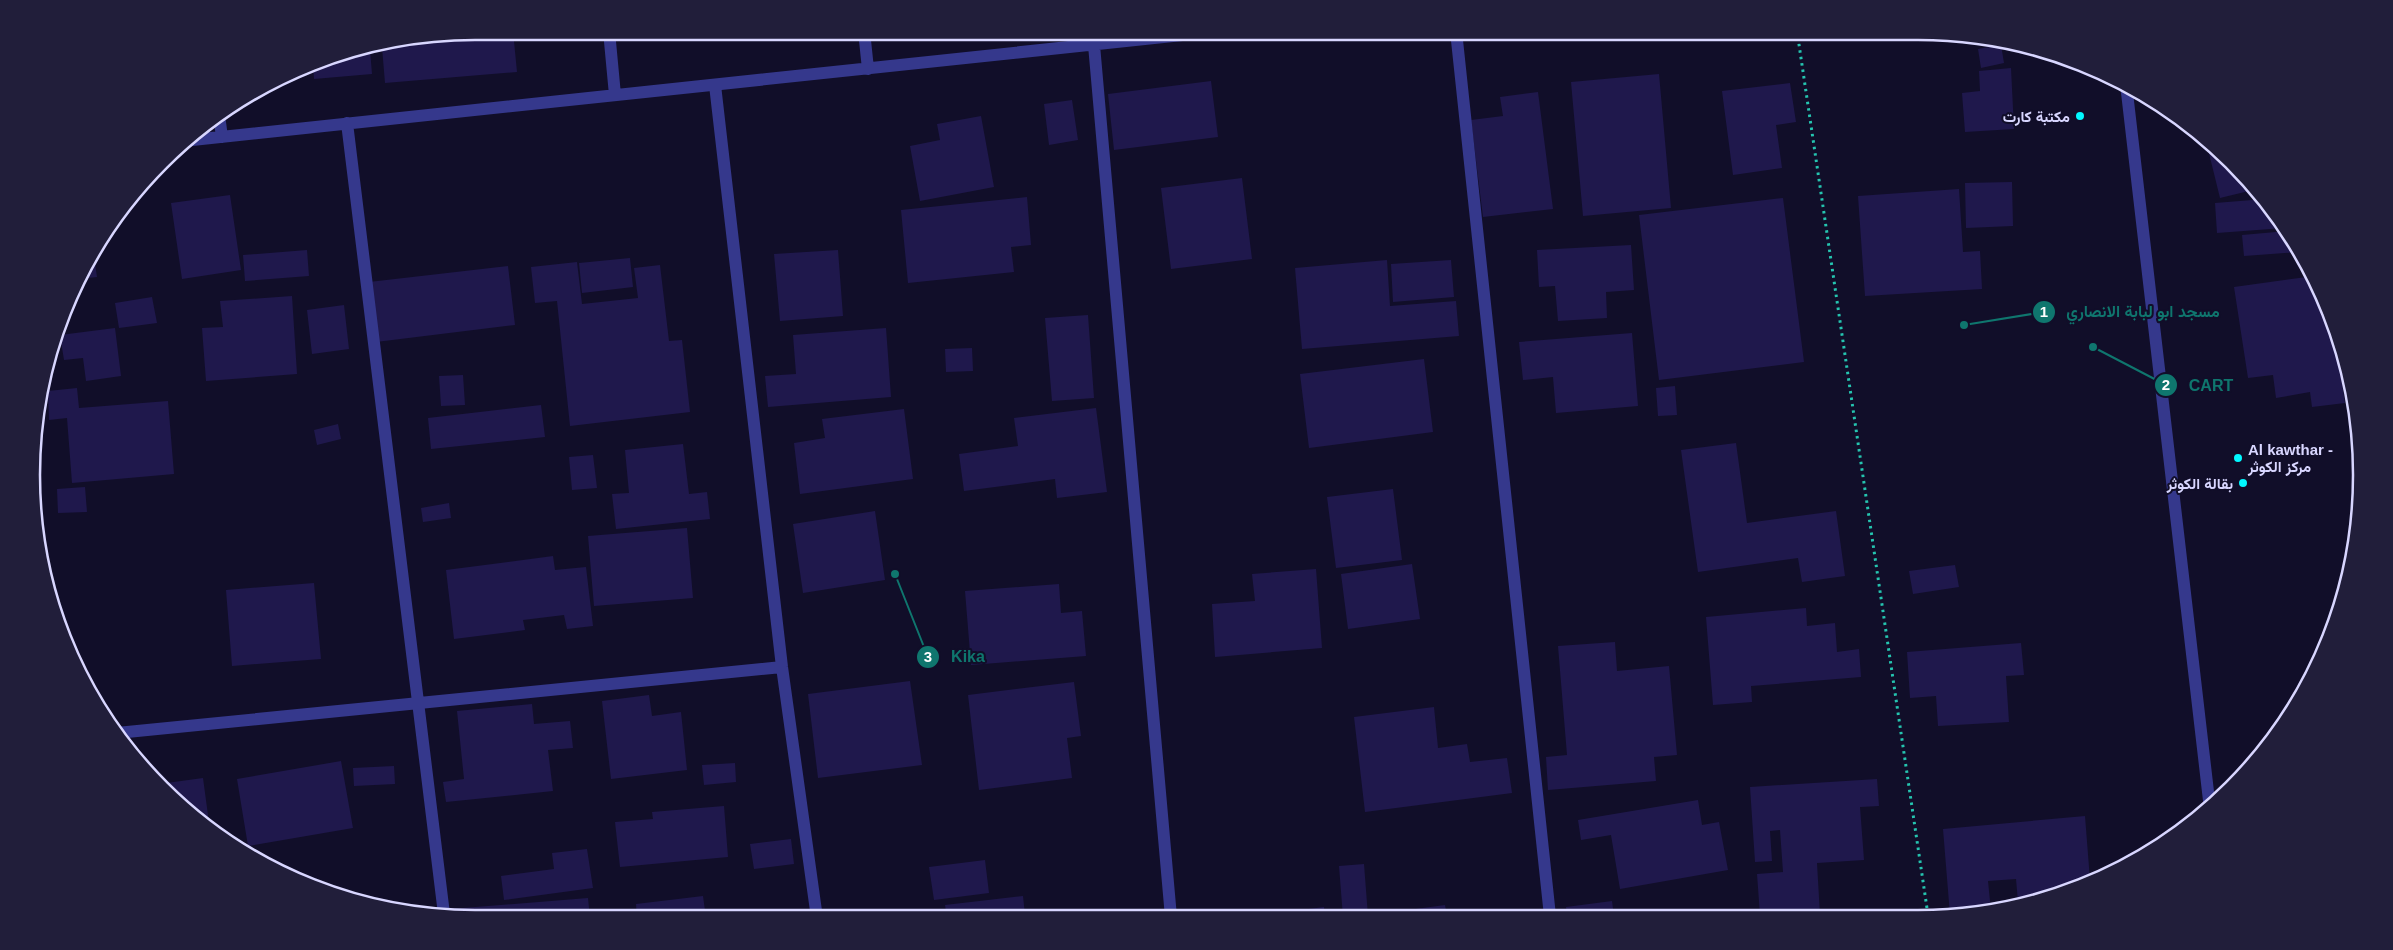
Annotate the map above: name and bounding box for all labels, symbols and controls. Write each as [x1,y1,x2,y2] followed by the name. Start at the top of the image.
[2003,108,2070,126] place label: مكتبة كارت
[2074,110,2086,122] marker: مكتبة كارت
[2031,296,2230,327] callout: مسجد ابو لبابة الانصاري
[2040,303,2048,320] text: 1
[2066,303,2220,325] text: مسجد ابو لبابة الانصاري
[2154,369,2243,400] callout: CART
[2162,376,2170,393] text: 2
[2189,377,2233,394] text: CART
[2247,441,2333,476] place label: Al kawthar - مركز الكوثر
[2232,452,2244,464] marker: Al kawthar - مركز الكوثر
[2166,475,2233,493] place label: بقالة الكوثر
[2237,477,2249,489] marker: بقالة الكوثر
[916,641,995,672] callout: Kika
[924,648,932,665] text: 3
[951,648,985,665] text: Kika

